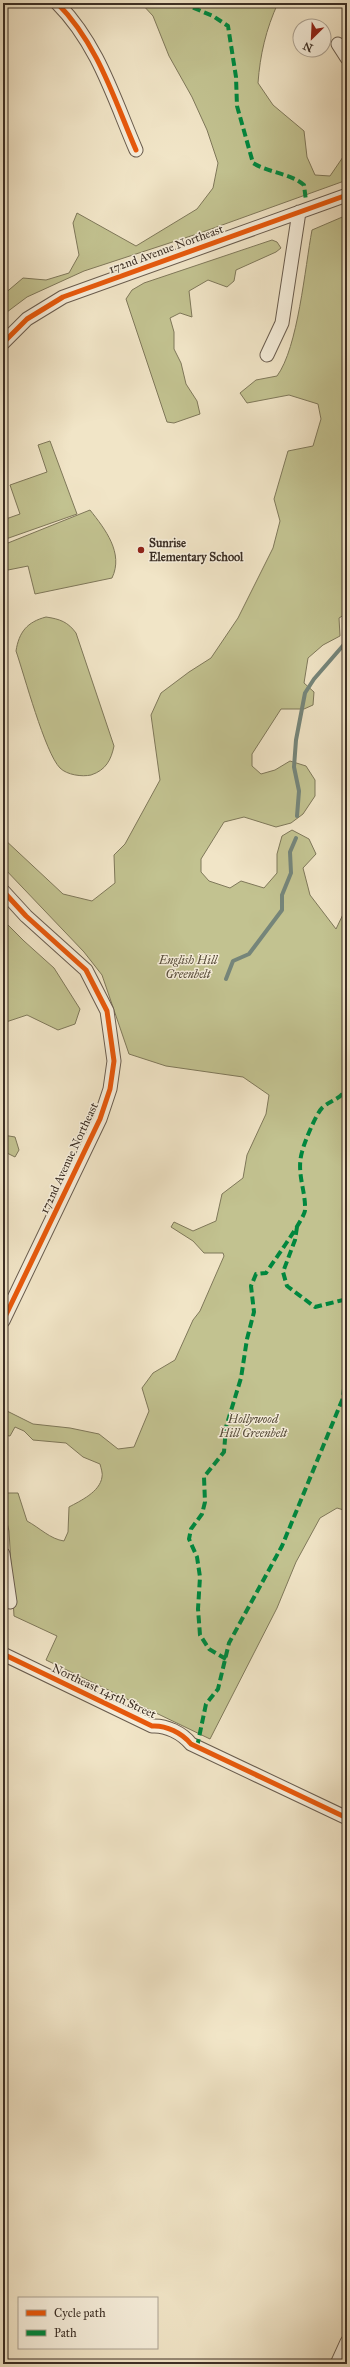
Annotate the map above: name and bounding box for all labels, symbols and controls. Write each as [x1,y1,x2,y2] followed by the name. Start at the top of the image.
[292,18,332,58] north arrow
[301,39,315,55] text: N
[107,221,226,276] street label: 172nd Avenue Northeast
[149,536,244,565] place label: Sunrise Elementary School
[136,545,146,555] marker: Sunrise Elementary School
[158,953,219,981] park label: English Hill Greenbelt
[37,1100,101,1216] street label: 172nd Avenue Northeast
[218,1412,288,1440] park label: Hollywood Hill Greenbelt
[50,1661,159,1722] street label: Northeast 145th Street
[18,2297,158,2349] legend
[54,2306,106,2320] text: Cycle path
[54,2326,77,2340] text: Path

